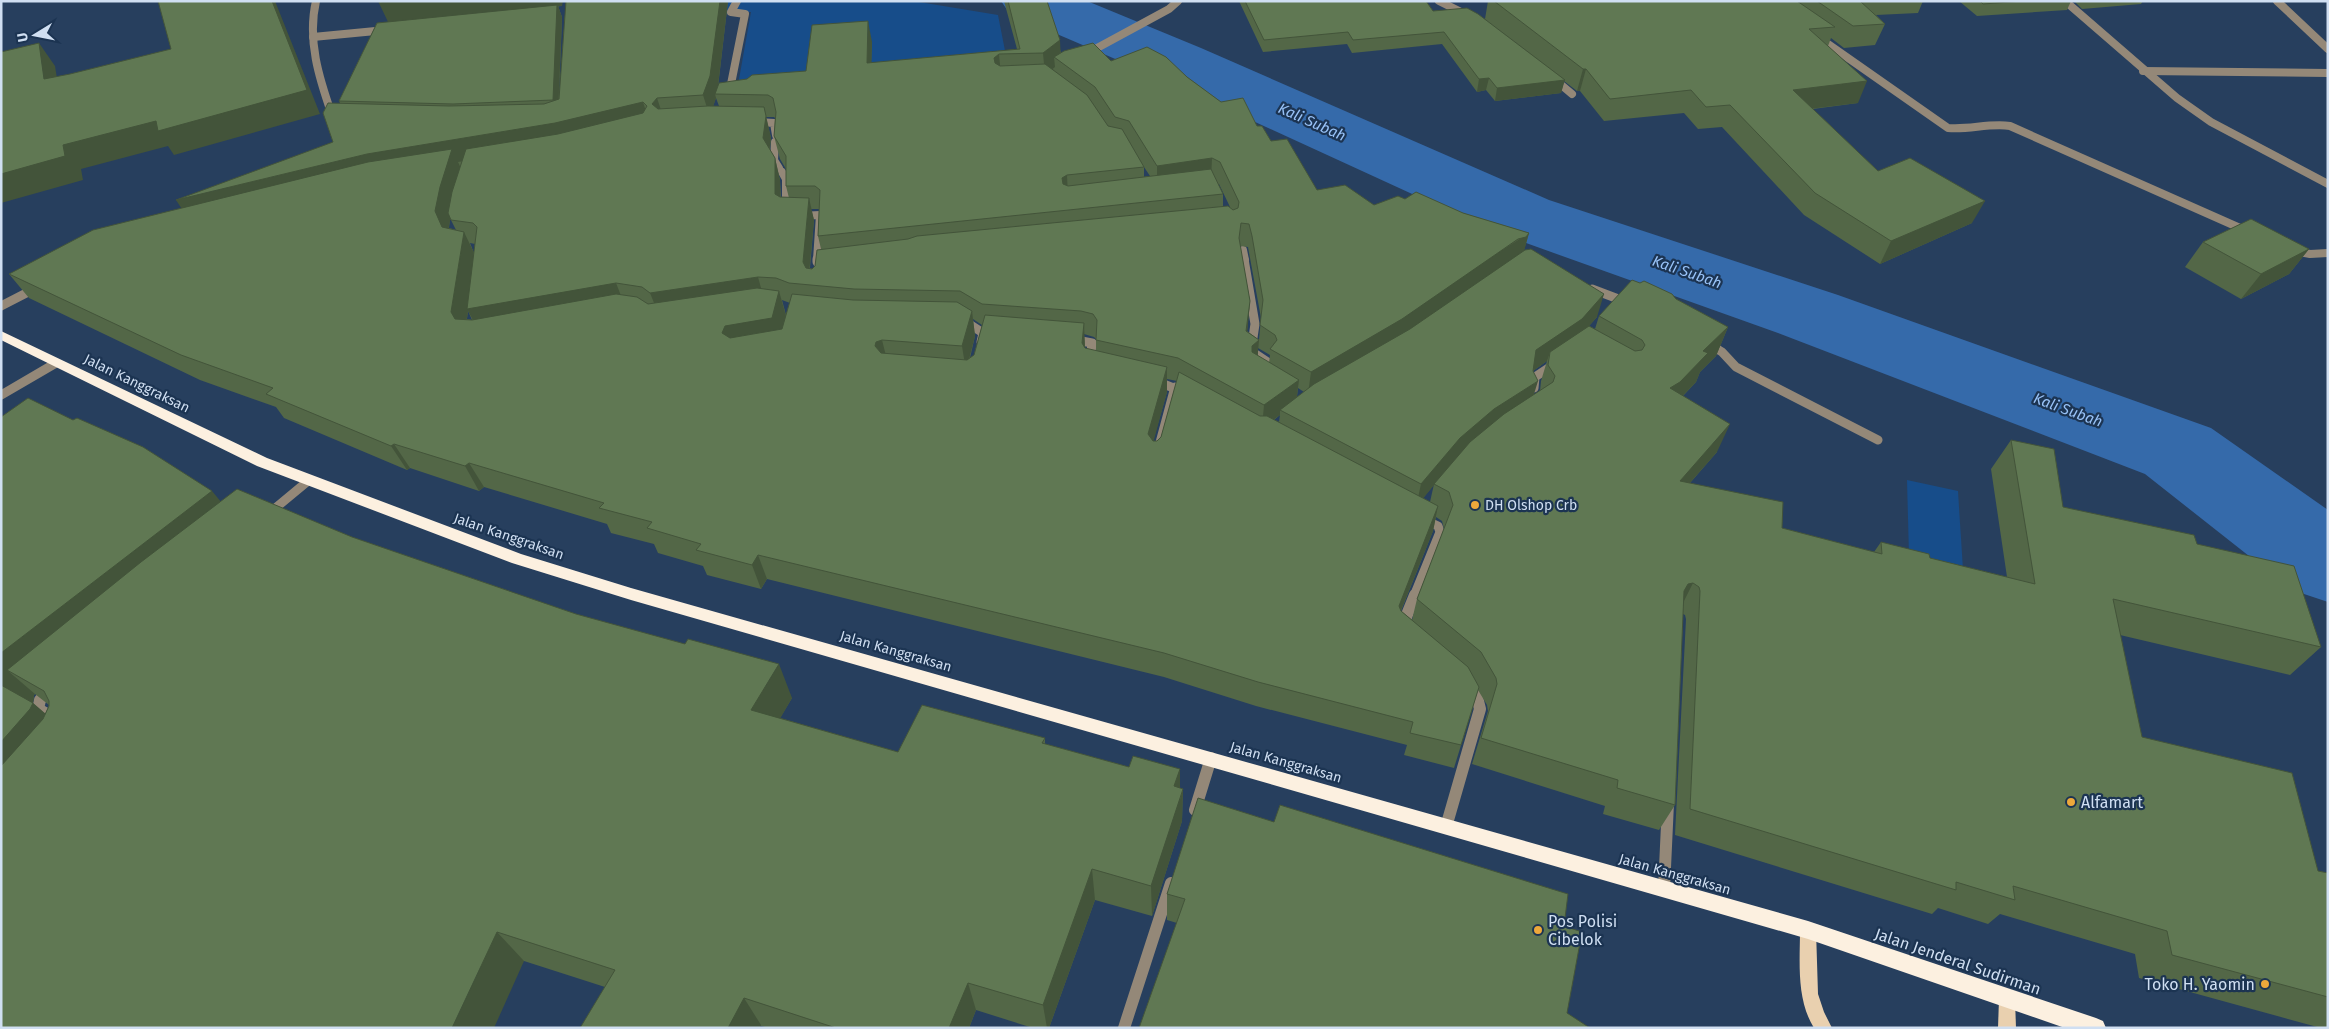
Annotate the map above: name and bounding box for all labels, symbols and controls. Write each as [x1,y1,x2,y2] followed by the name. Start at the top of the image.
[10,10,60,60] north arrow
[14,31,32,43] text: U
[1275,99,1349,145] water label: Kali Subah
[1650,252,1724,292] water label: Kali Subah
[81,350,192,416] street label: Jalan Kanggraksan
[2031,389,2105,431] water label: Kali Subah
[1485,497,1577,514] place label: DH Olshop Crb
[1469,499,1481,511] marker: DH Olshop Crb
[451,510,566,563] street label: Jalan Kanggraksan
[838,627,954,676] street label: Jalan Kanggraksan
[1228,738,1344,787] street label: Jalan Kanggraksan
[2081,793,2143,812] place label: Alfamart
[2065,796,2077,808] marker: Alfamart
[1617,850,1733,899] street label: Jalan Kanggraksan
[1548,912,1617,949] place label: Pos Polisi Cibelok
[1532,924,1544,936] marker: Pos Polisi Cibelok
[1872,924,2044,999] street label: Jalan Jenderal Sudirman
[2144,975,2255,994] place label: Toko H. Yaomin
[2259,978,2271,990] marker: Toko H. Yaomin

